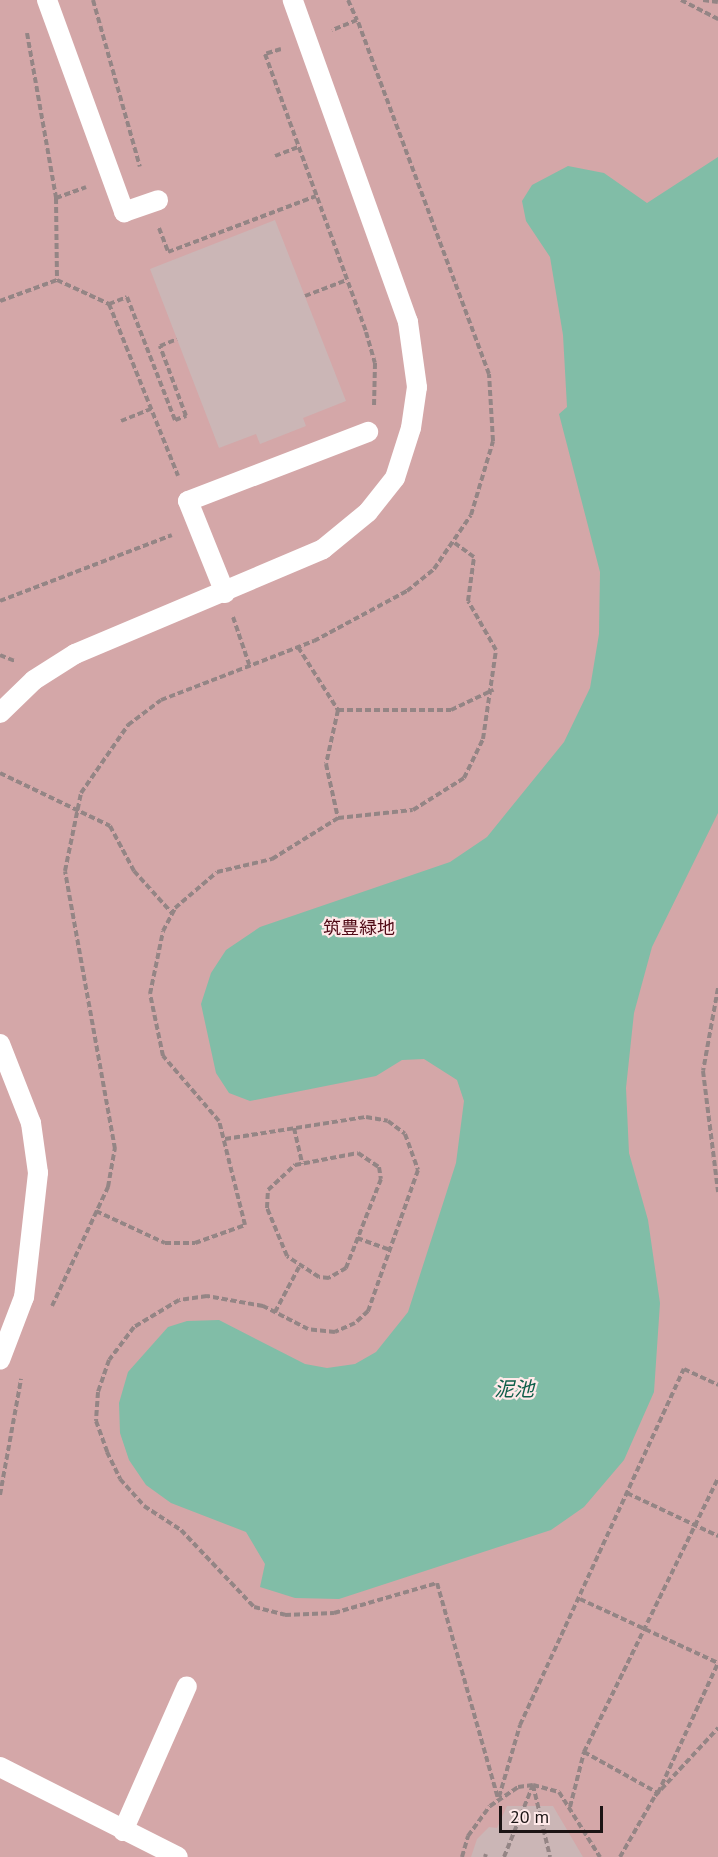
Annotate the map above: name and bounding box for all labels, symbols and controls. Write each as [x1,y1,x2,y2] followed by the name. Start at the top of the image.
[323,917,395,939] park label: 筑豊緑地
[494,1377,534,1401] water label: 泥池
[502,1794,606,1832] scale bar
[510,1805,549,1828] text: 20 m

